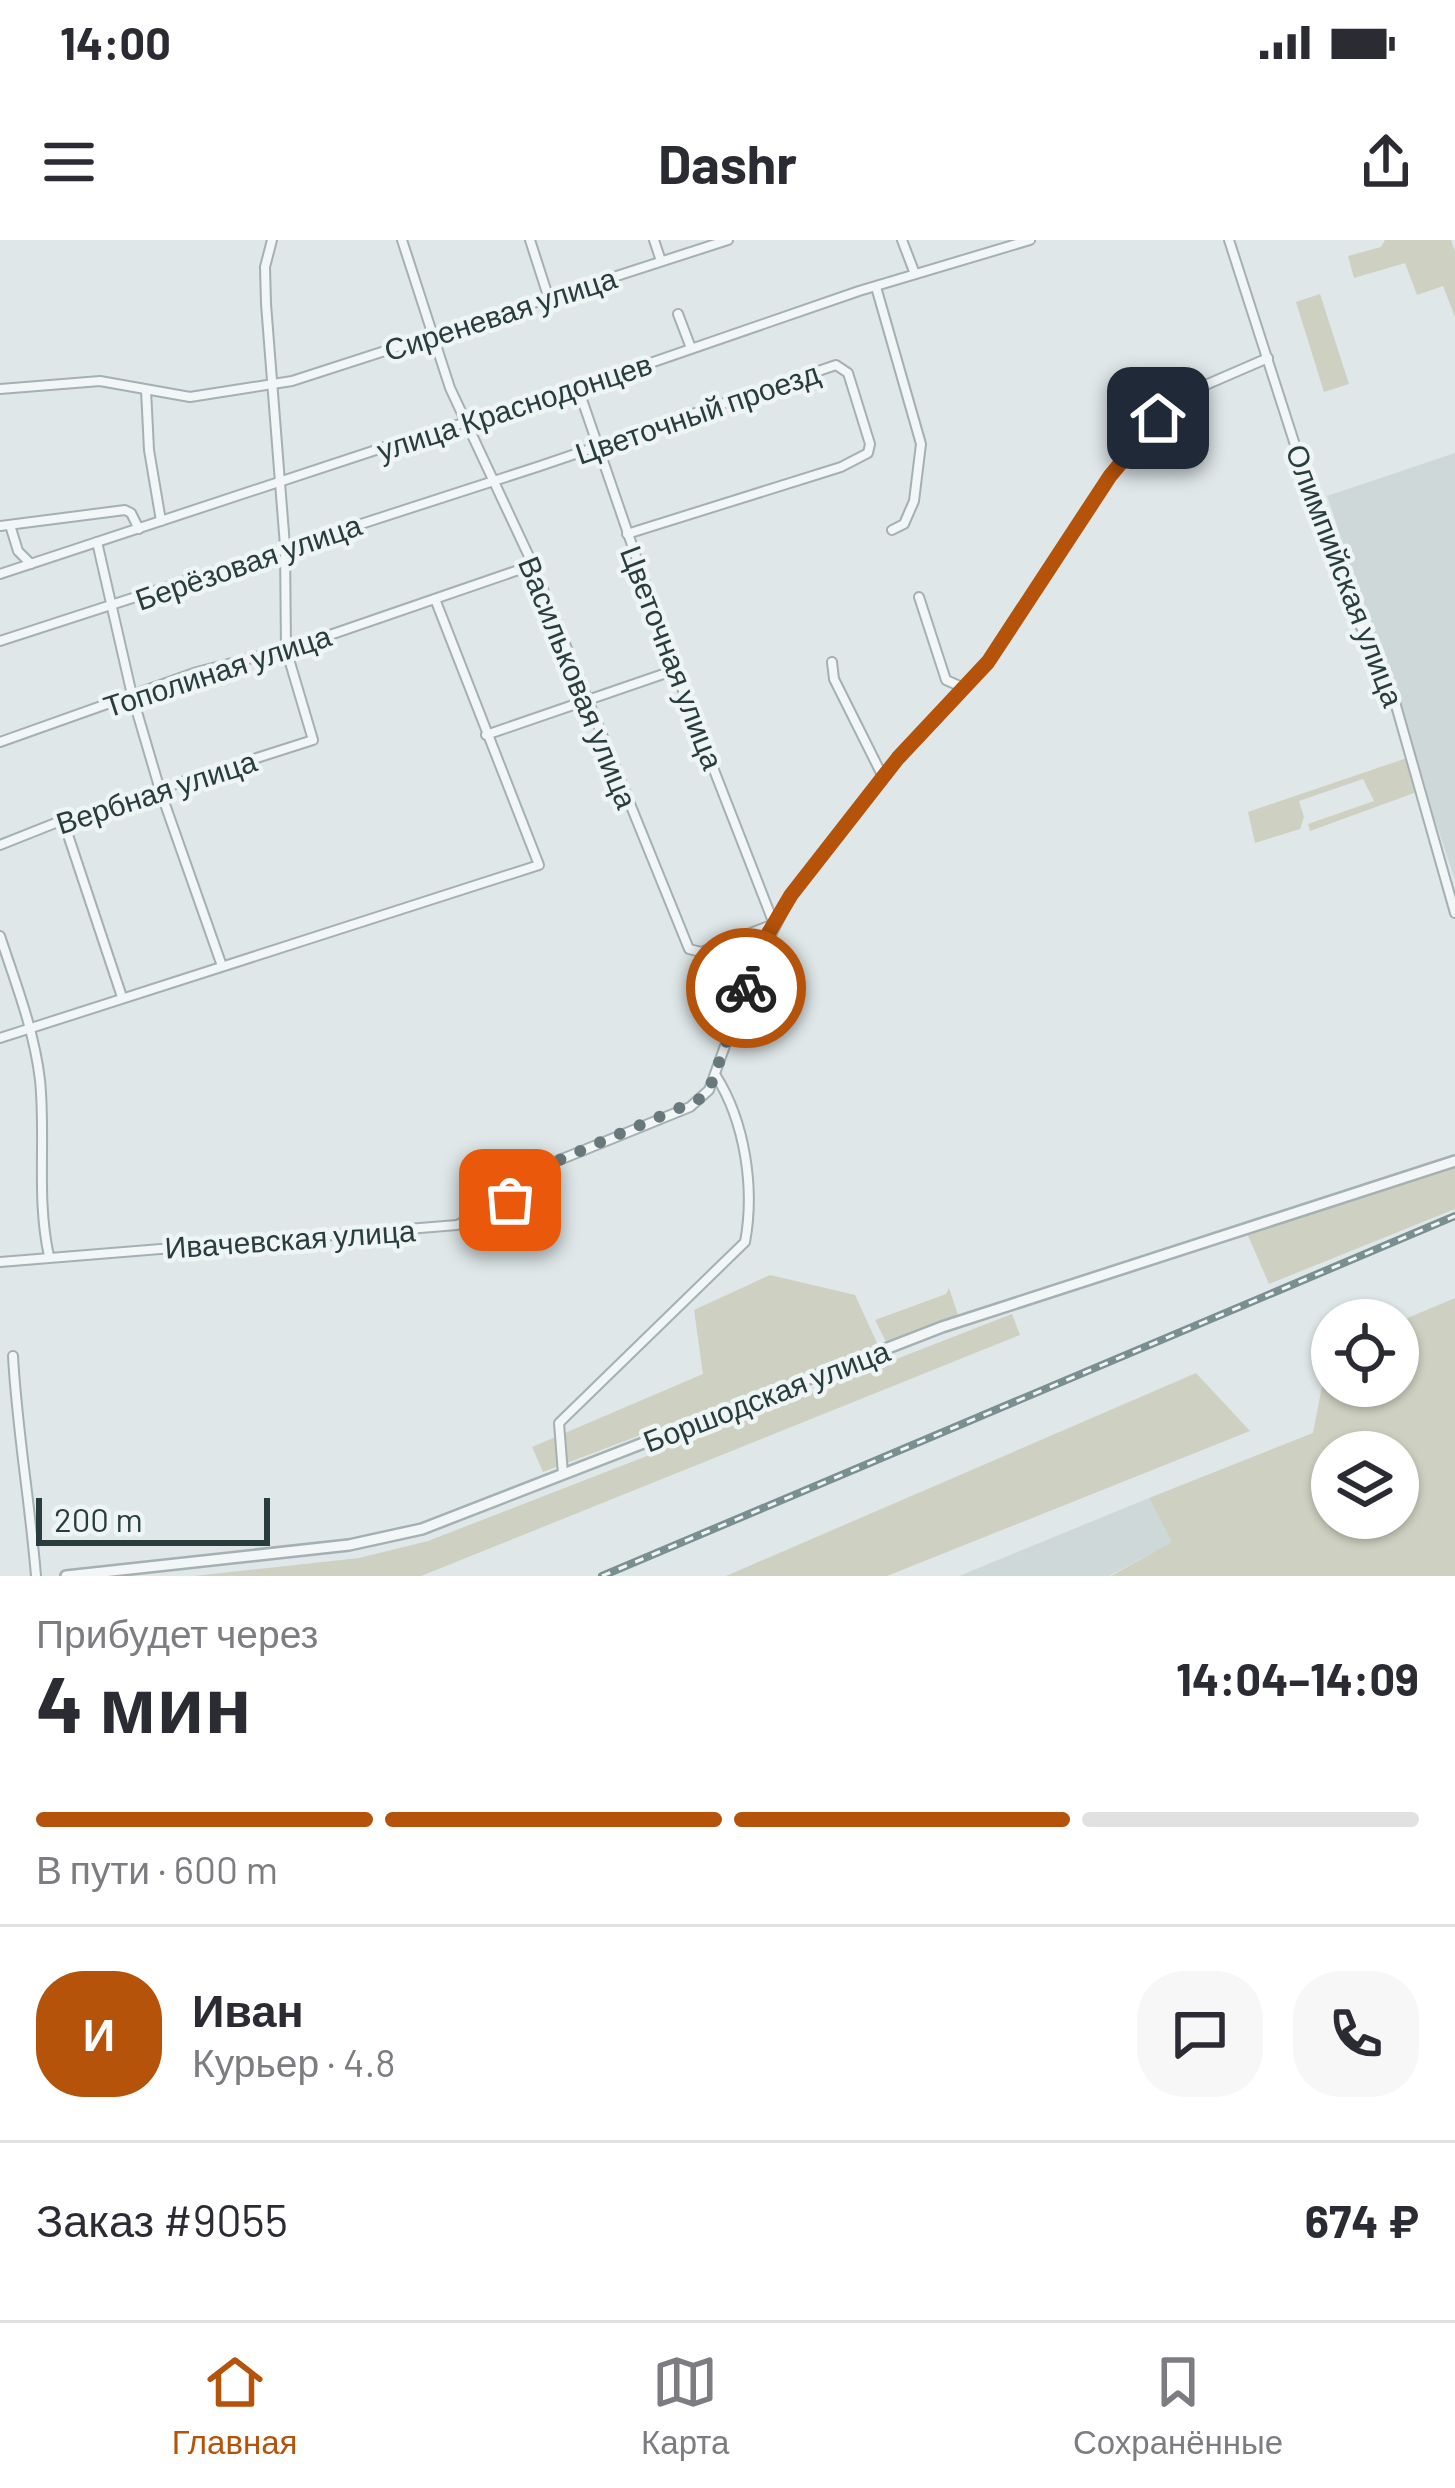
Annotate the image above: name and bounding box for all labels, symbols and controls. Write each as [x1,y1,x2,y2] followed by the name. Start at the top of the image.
[60,15,171,69] text: 14:00
[36,129,102,195] icon: menu
[1353,129,1419,195] icon: share
[658,130,797,195] text: Dashr
[379,258,621,368] street label: Сиреневая улица
[372,345,656,467] street label: улица Краснодонцев
[570,353,824,471] street label: Цветочный проезд
[1107,367,1209,469] pin
[1125,385,1191,451] icon: home
[1279,439,1413,711] street label: Олимпийская улица
[130,505,366,617] street label: Берёзовая улица
[614,540,732,774] street label: Цветочная улица
[512,551,646,814] street label: Васильковая улица
[99,616,336,724] street label: Тополиная улица
[51,742,261,840] street label: Вербная улица
[686,928,806,1048] courier
[713,955,779,1021] icon: bike
[459,1149,561,1251] pin
[477,1167,543,1233] icon: bag
[163,1211,417,1265] street label: Ивачевская улица
[1311,1299,1419,1539] map controls
[1311,1299,1419,1407] button: locate
[638,1331,894,1459] street label: Боршодская улица
[1311,1431,1419,1539] button: layers
[36,1492,270,1545] scale bar
[54,1499,143,1539] text: 200 m
[36,1609,318,1656] text: Прибудет через
[1176,1651,1419,1705] text: 14:04–14:09
[36,1655,252,1749] text: 4 мин
[36,1845,278,1892] text: В пути · 600 m
[1137,1971,1263,2097] button: chat
[1293,1971,1419,2097] button: phone
[192,1982,304,2036] text: Иван
[83,2006,115,2060] text: И
[192,2038,396,2085] text: Курьер · 4.8
[36,2192,288,2246] text: Заказ #9055
[1305,2193,1419,2247] text: 674 ₽
[172,2349,297,2462] tab: Главная
[641,2349,729,2462] tab: Карта
[1073,2349,1283,2462] tab: Сохранённые

